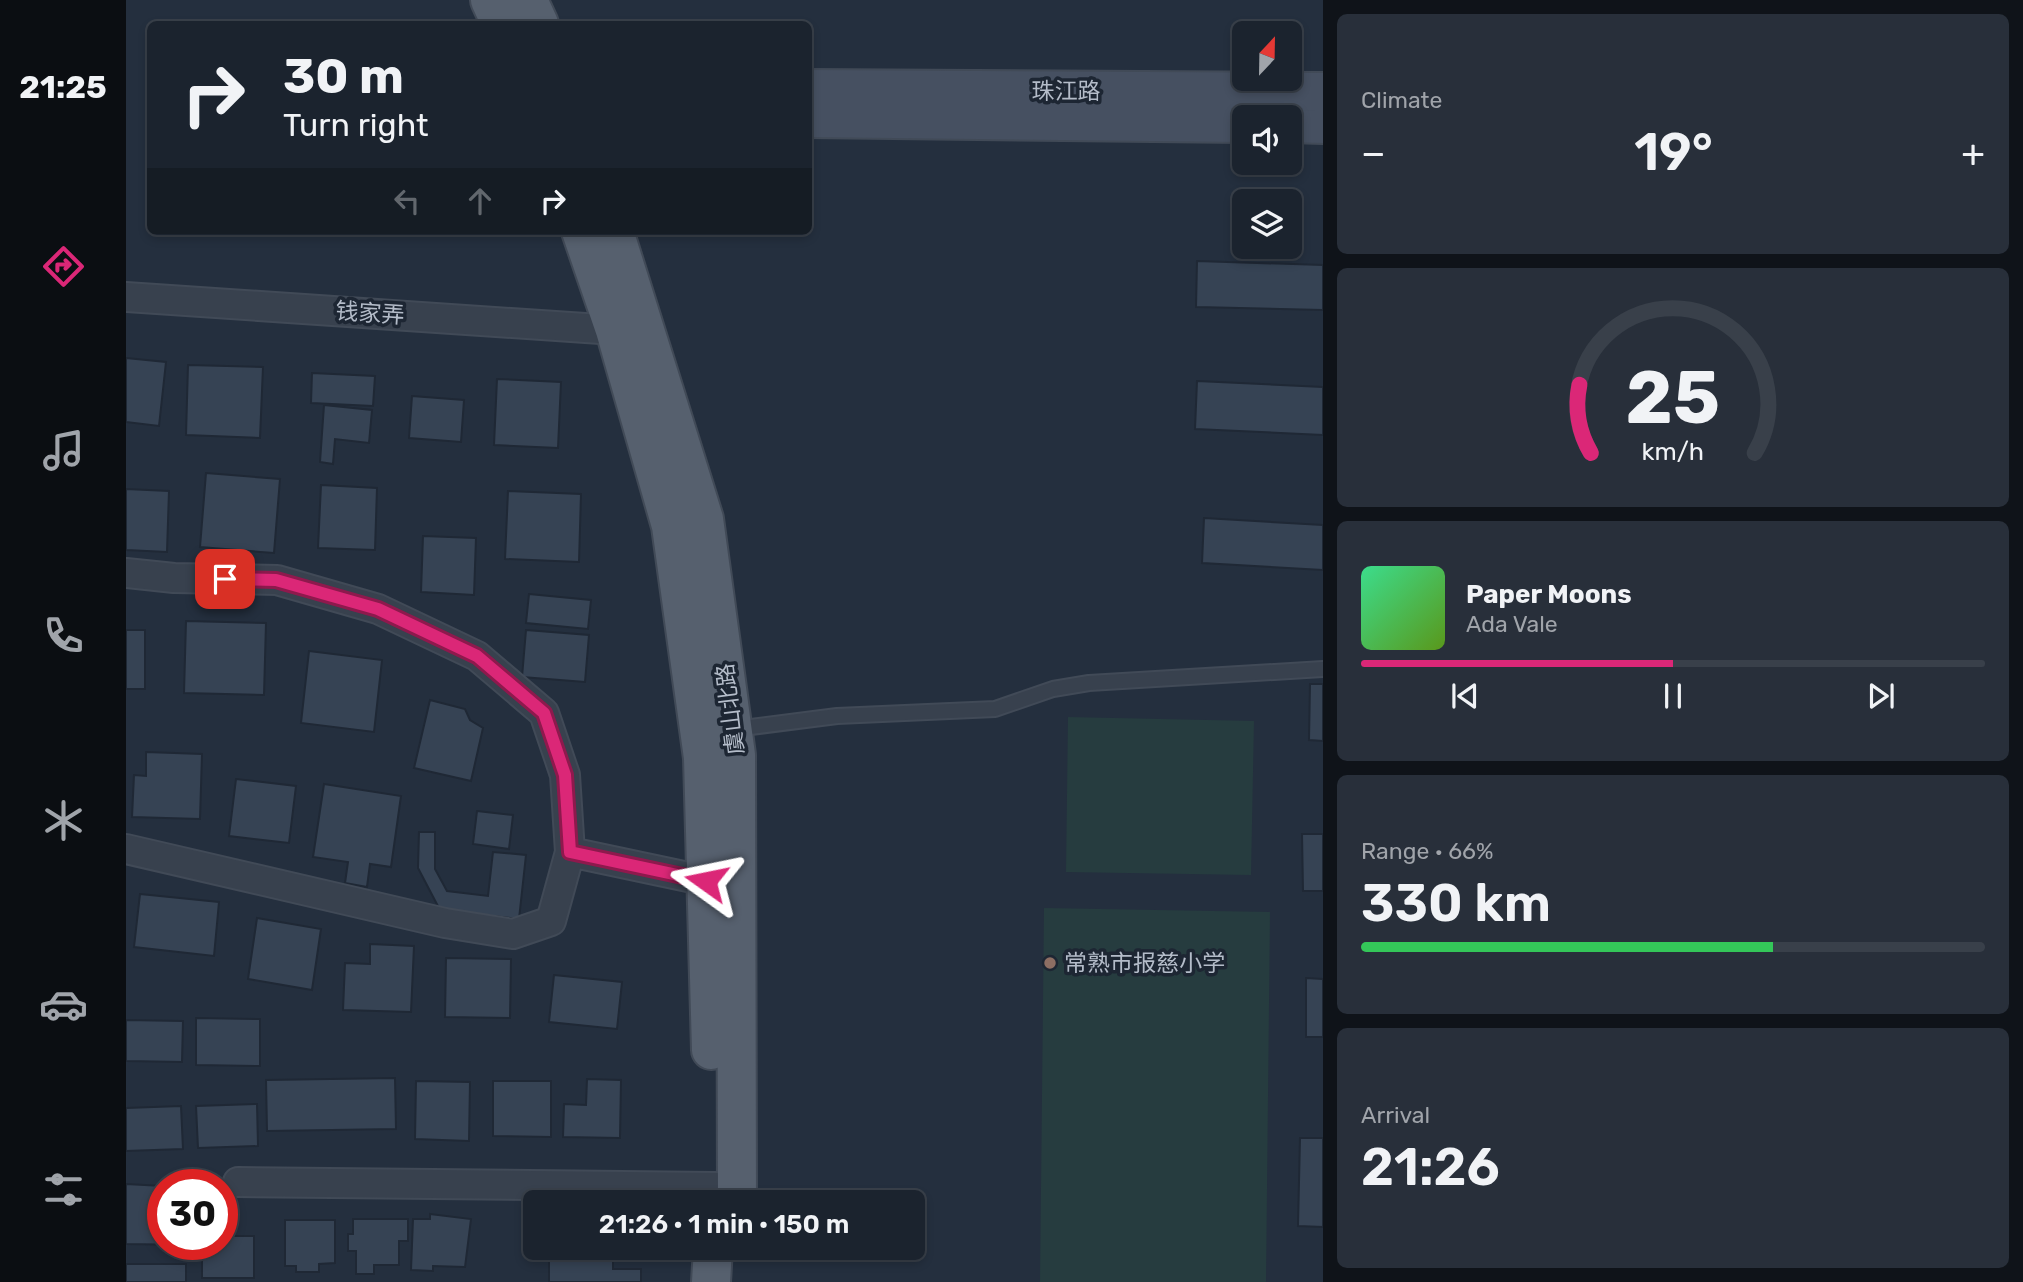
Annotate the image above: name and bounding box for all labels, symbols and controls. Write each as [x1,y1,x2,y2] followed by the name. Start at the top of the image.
[1232,21,1302,91] north arrow
[1232,21,1302,259] map controls
[283,47,404,105] text: 30 m
[168,49,259,140] icon: right
[19,68,107,106] text: 21:25
[1032,77,1101,105] street label: 珠江路
[1361,86,1442,114] text: Climate
[1232,105,1302,175] button: sound
[283,106,428,144] text: Turn right
[1634,121,1713,183] text: 19°
[1361,130,1386,176] text: −
[1961,130,1985,176] text: +
[388,182,426,220] icon: left
[461,182,499,220] icon: ahead
[534,182,572,220] icon: right
[1232,189,1302,259] button: layers
[39,242,88,291] icon: directions
[335,297,405,329] street label: 钱家弄
[1626,356,1720,442] text: 25
[39,426,88,475] icon: music
[1642,437,1704,466] text: km/h
[195,549,255,609] pin
[206,560,244,598] icon: arrive
[1466,579,1632,610] text: Paper Moons
[1466,610,1558,638] text: Ada Vale
[39,611,88,660] icon: phone
[710,662,750,756] street label: 虞山北路
[1446,677,1484,715] icon: previous
[1654,677,1692,715] icon: pause
[1862,677,1900,715] icon: next
[39,796,88,845] icon: climate
[1361,837,1493,865] text: Range · 66%
[669,844,743,918] position arrow
[1361,872,1551,934] text: 330 km
[1064,949,1225,977] place label: 常熟市报慈小学
[1042,955,1058,971] marker: 常熟市报慈小学
[39,980,88,1029] icon: car
[1361,1101,1430,1129] text: Arrival
[1361,1136,1500,1198] text: 21:26
[39,1165,88,1214] icon: filters
[147,1169,238,1260] speed limit sign: 30
[599,1209,849,1240] text: 21:26 · 1 min · 150 m

